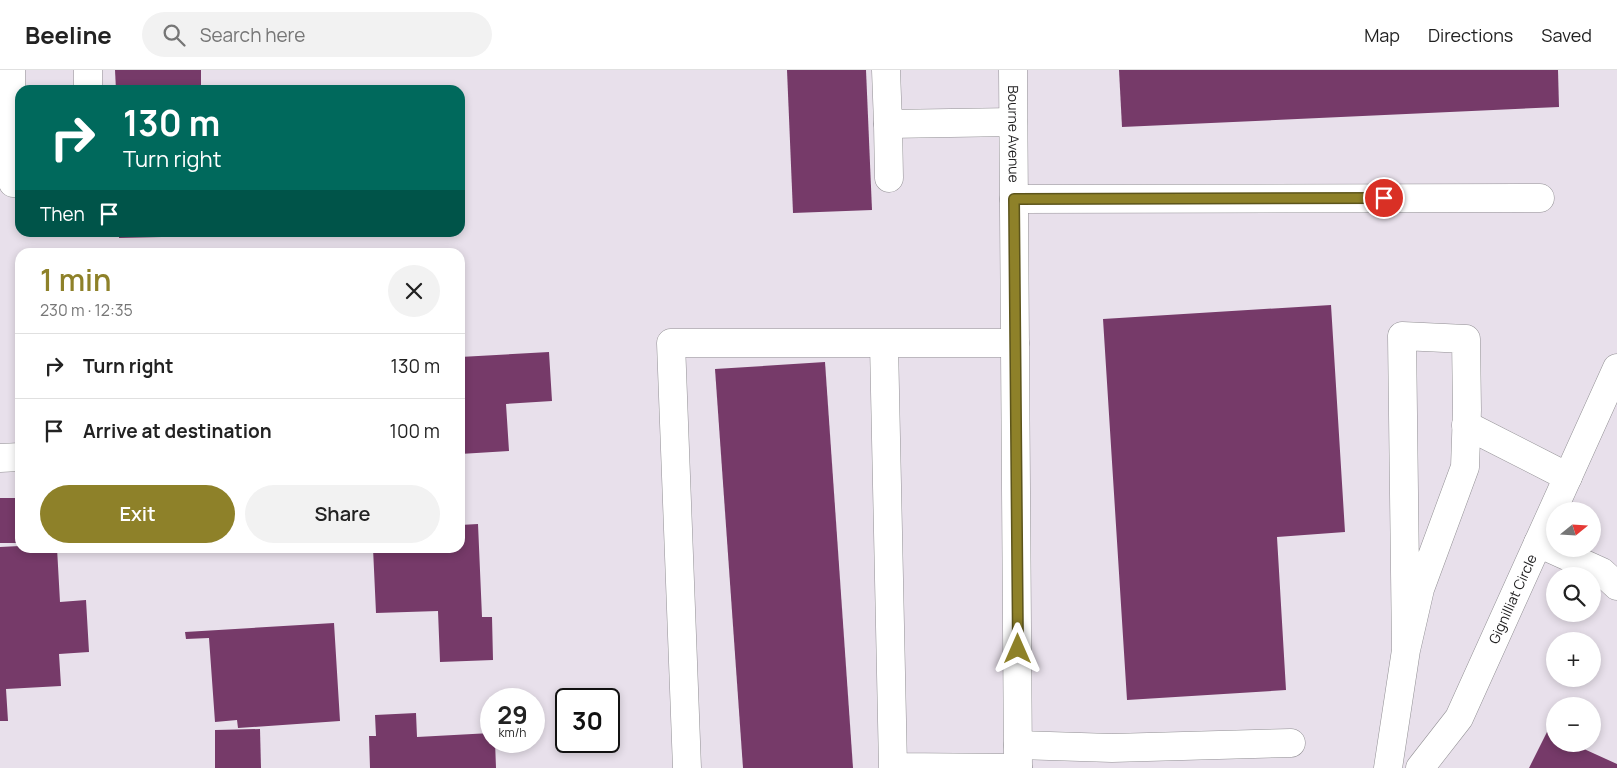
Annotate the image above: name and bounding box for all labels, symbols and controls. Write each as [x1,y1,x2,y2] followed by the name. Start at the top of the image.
[142,12,492,57] search box
[25,18,112,51] text: Beeline
[160,21,188,49] icon: search
[200,22,305,48] text: Search here
[1364,23,1400,47] text: Map
[1428,23,1513,47] text: Directions
[1541,23,1592,47] text: Saved
[1004,85,1024,183] street label: Bourne Avenue
[123,99,220,147] text: 130 m
[40,105,105,170] icon: right
[123,144,221,174] text: Turn right
[1363,177,1405,219] pin
[1370,184,1398,212] icon: arrive
[95,200,123,228] icon: arrive
[40,201,85,227] text: Then
[40,259,112,300] text: 1 min
[388,265,440,317] button: close
[40,299,133,321] text: 230 m · 12:35
[40,352,68,380] icon: right
[83,353,173,379] text: Turn right
[391,353,440,379] text: 130 m
[40,417,68,445] icon: arrive
[83,418,272,444] text: Arrive at destination
[389,418,440,444] text: 100 m
[40,485,235,543] button: Exit
[245,485,440,543] button: Share
[1546,502,1601,558] north arrow
[1546,502,1601,752] map controls
[1484,551,1541,647] street label: Gignilliat Circle
[1546,567,1601,622] button: search
[991,622,1043,674] position arrow
[1546,632,1601,687] button: +
[555,688,620,753] speed limit sign: 30
[497,697,528,732] text: 29
[1546,697,1601,752] button: −
[499,724,526,741] text: km/h

